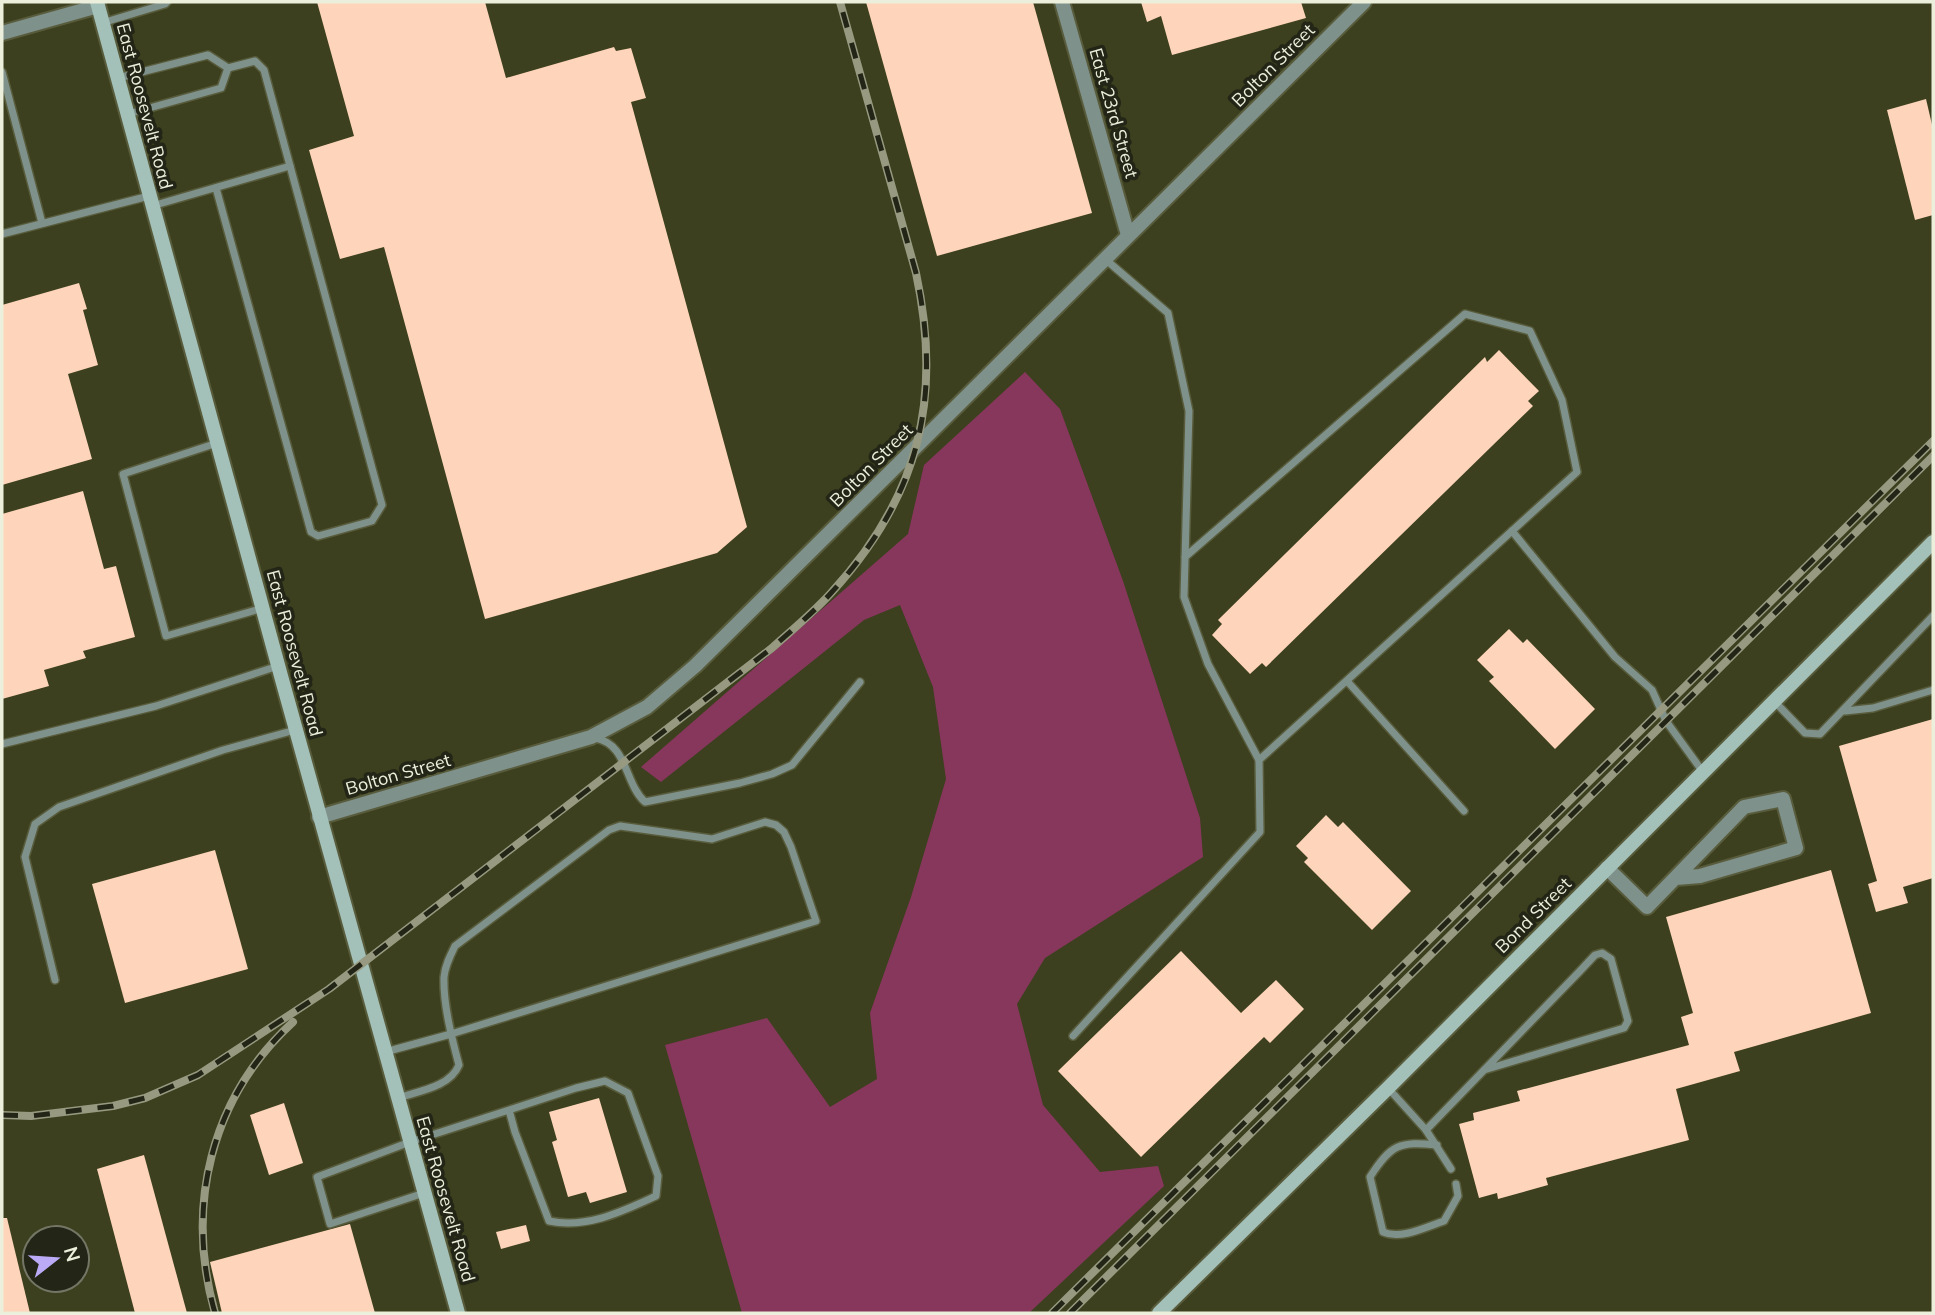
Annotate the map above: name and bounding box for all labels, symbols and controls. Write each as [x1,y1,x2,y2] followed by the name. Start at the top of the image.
[1227,19,1319,111] street label: Bolton Street
[112,20,178,192] street label: East Roosevelt Road
[1084,45,1144,181] street label: East 23rd Street
[825,419,917,511] street label: Bolton Street
[262,567,328,739] street label: East Roosevelt Road
[343,748,453,800] street label: Bolton Street
[1490,872,1576,958] street label: Bond Street
[411,1114,481,1284] street label: East Roosevelt Road
[21,1224,91,1294] north arrow
[59,1244,86,1264] text: N

